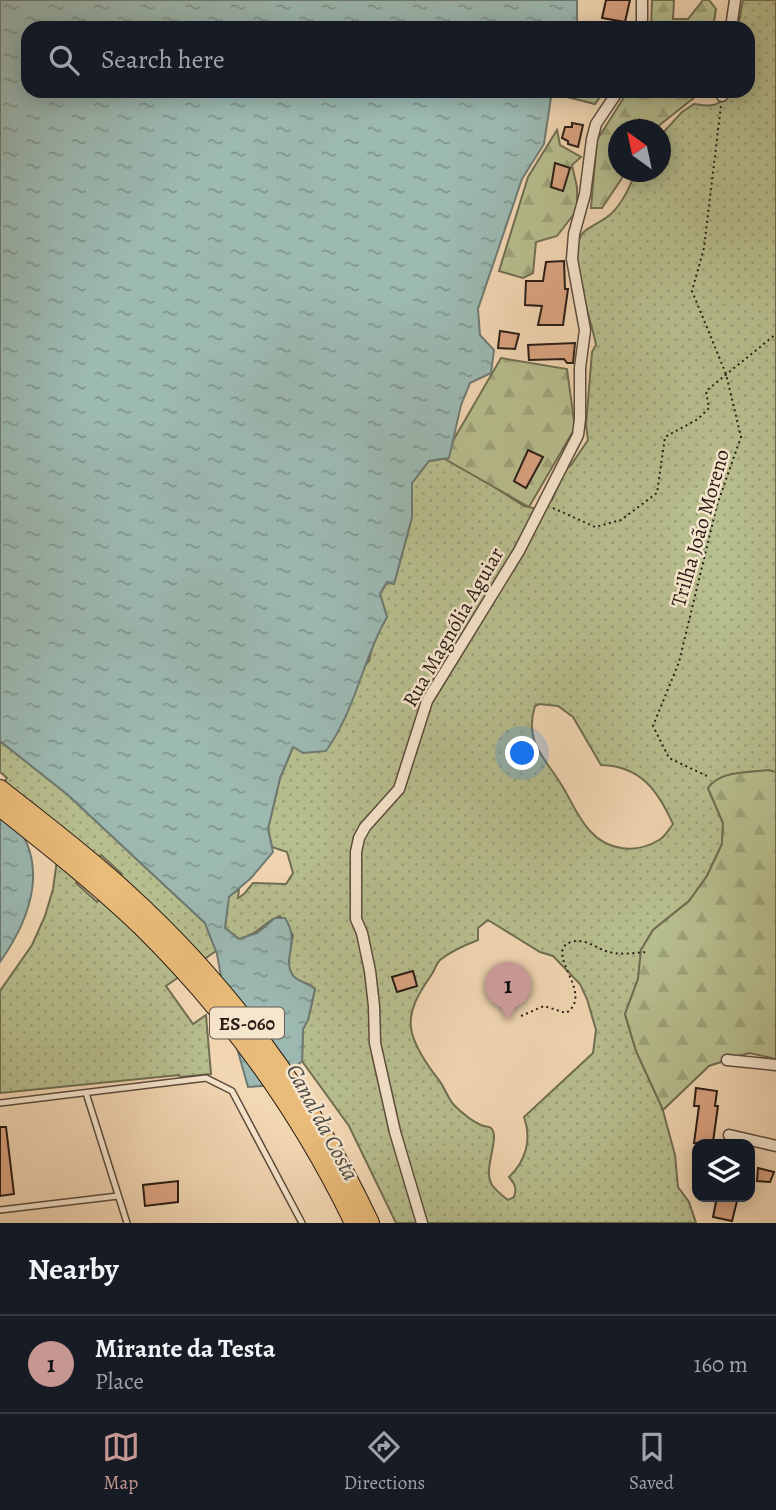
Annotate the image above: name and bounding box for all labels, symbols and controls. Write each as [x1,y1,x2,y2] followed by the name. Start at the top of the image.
[21,21,755,98] search box
[45,41,83,79] icon: search
[101,42,225,77] text: Search here
[608,119,671,182] north arrow
[664,446,736,610] street label: Trilha João Moreno
[396,542,510,712] street label: Rua Magnólia Aguiar
[505,736,539,770] your location
[485,962,531,1020] pin: 1
[210,1007,284,1038] road number: ES-060
[279,1058,367,1186] water label: Canal da Costa
[692,1139,755,1202] map controls
[692,1139,755,1202] button: layers
[28,1249,119,1289] text: Nearby
[95,1331,275,1366] text: Mirante da Testa
[47,1349,55,1380] text: 1
[694,1349,748,1380] text: 160 m
[95,1366,144,1397] text: Place
[102,1428,140,1496] tab: Map
[344,1428,425,1496] tab: Directions
[629,1428,674,1496] tab: Saved

